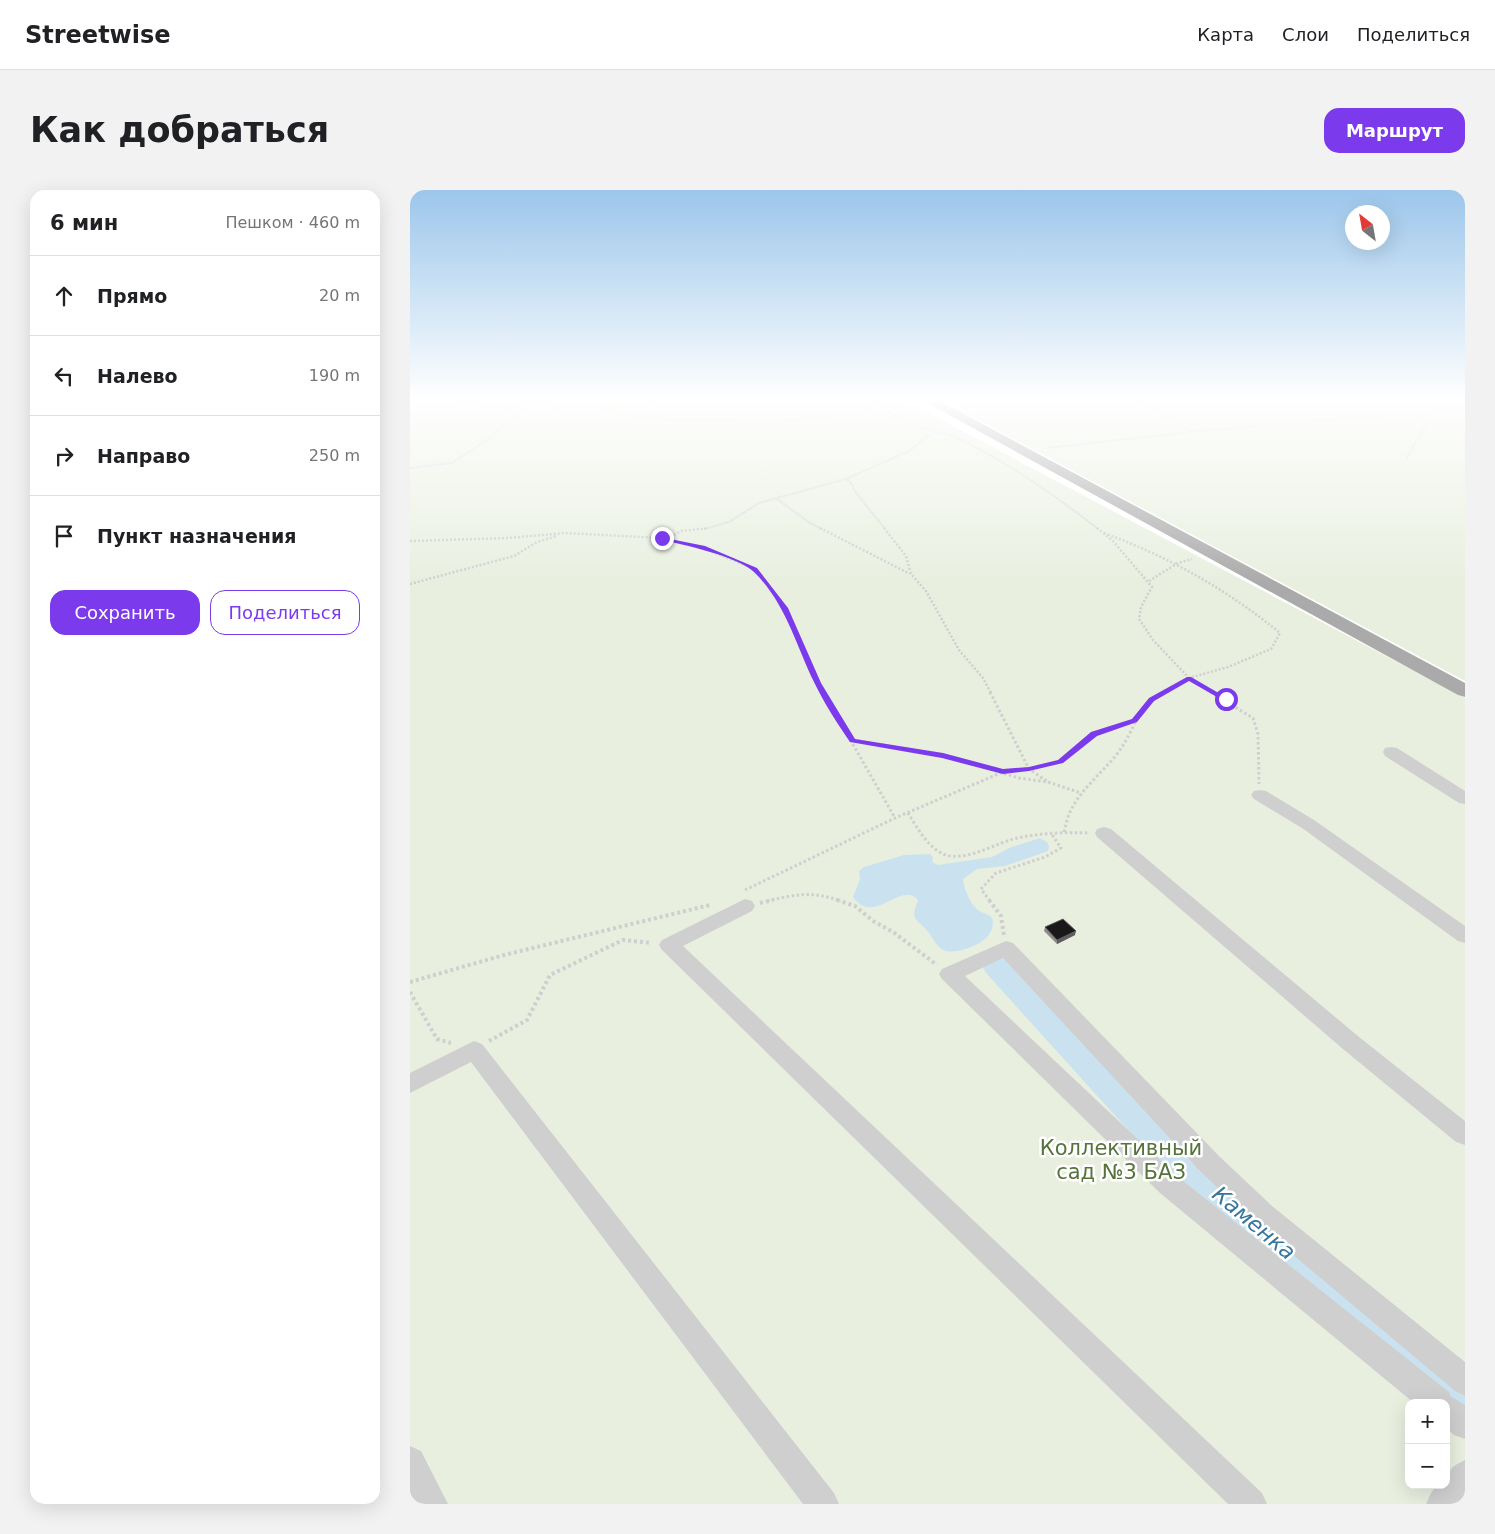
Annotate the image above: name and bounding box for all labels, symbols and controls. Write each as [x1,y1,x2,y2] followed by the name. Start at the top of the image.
[25,21,171,49] text: Streetwise
[1197,24,1254,45] text: Карта
[1282,24,1329,45] text: Слои
[1357,24,1470,45] text: Поделиться
[1324,108,1465,153] button: Маршрут
[30,110,329,150] text: Как добраться
[1345,205,1390,250] north arrow
[50,211,118,235] text: 6 мин
[225,213,360,232] text: Пешком · 460 m
[50,282,78,310] icon: ahead
[97,285,167,307] text: Прямо
[319,286,360,305] text: 20 m
[50,362,78,390] icon: left
[97,365,178,387] text: Налево
[309,366,360,385] text: 190 m
[50,442,78,470] icon: right
[97,445,190,467] text: Направо
[309,446,360,465] text: 250 m
[50,522,78,550] icon: arrive
[97,525,296,547] text: Пункт назначения
[651,527,674,550] route end
[50,590,200,635] button: Сохранить
[210,590,360,635] button: Поделиться
[1215,688,1238,711] route start
[1040,1136,1202,1184] park label: Коллективный сад №3 БАЗ
[1208,1181,1300,1265] water label: Каменка
[1405,1399,1450,1489] map controls
[1405,1399,1450,1444] button: +
[1405,1444,1450,1489] button: −

